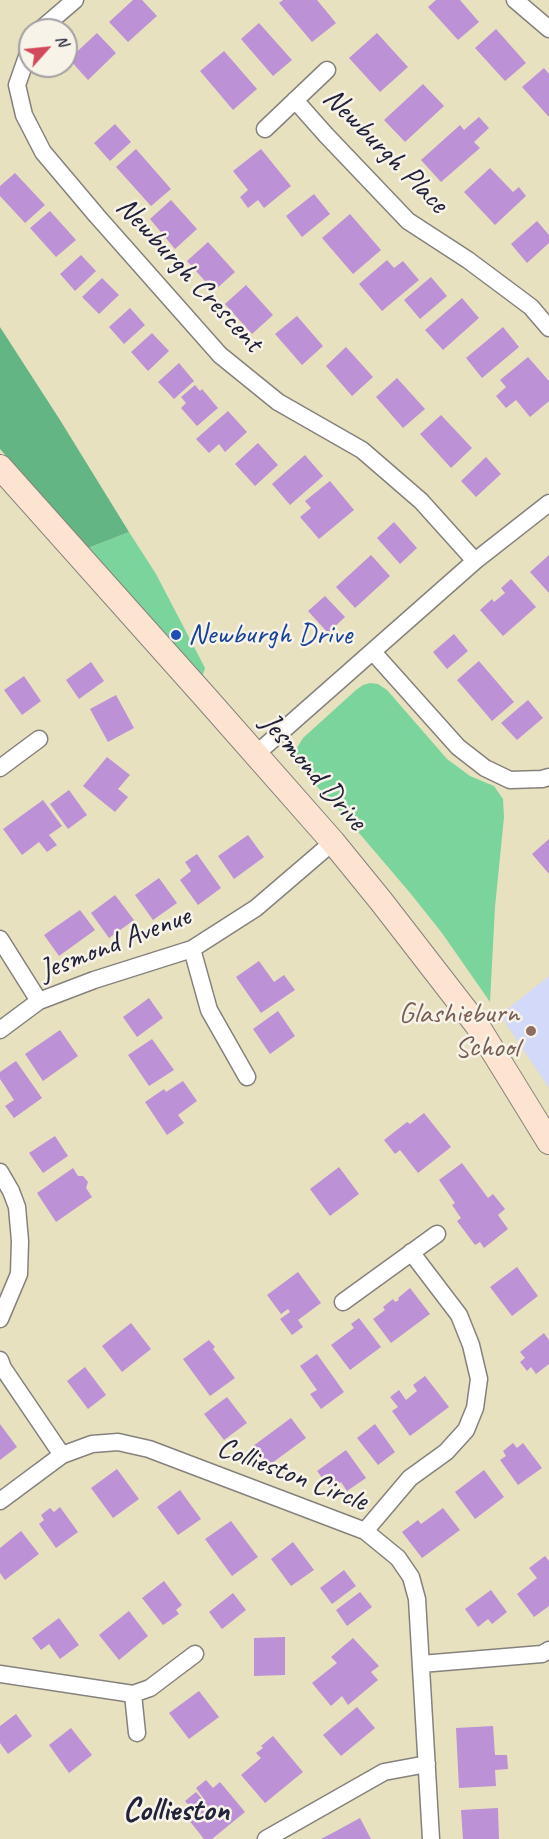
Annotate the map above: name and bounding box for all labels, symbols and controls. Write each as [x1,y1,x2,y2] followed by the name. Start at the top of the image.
[18,18,78,78] north arrow
[51,32,73,50] text: N
[315,81,455,221] street label: Newburgh Place
[108,190,270,360] street label: Newburgh Crescent
[188,617,352,653] place label: Newburgh Drive
[169,628,183,642] marker: Newburgh Drive
[252,706,374,838] street label: Jesmond Drive
[34,899,196,989] street label: Jesmond Avenue
[399,996,519,1066] place label: Glashieburn School
[524,1024,538,1038] marker: Glashieburn School
[212,1430,372,1520] street label: Collieston Circle
[123,1791,229,1831] district label: Collieston

